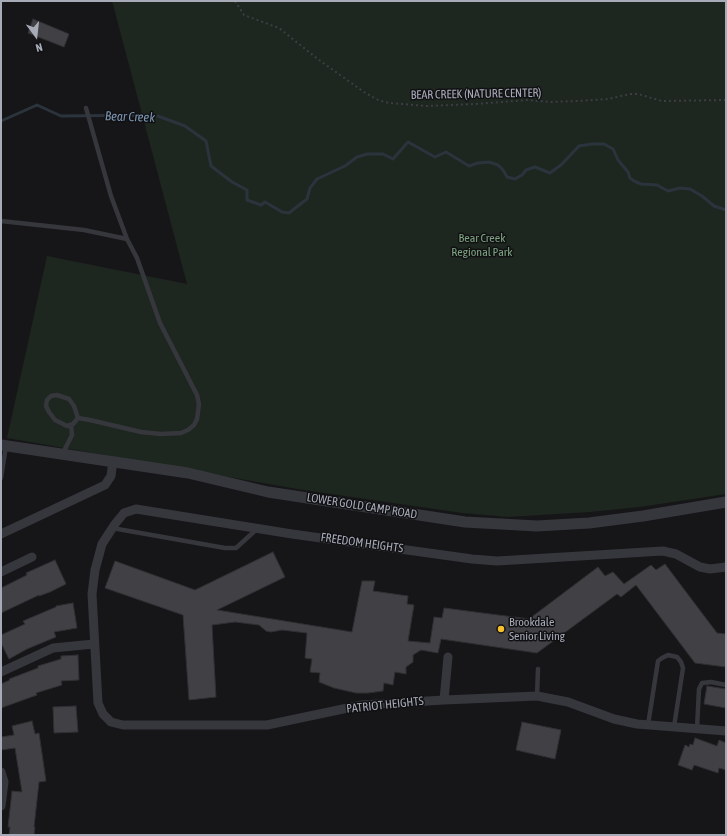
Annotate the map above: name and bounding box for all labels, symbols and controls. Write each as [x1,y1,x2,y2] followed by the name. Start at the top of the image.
[16,16,56,56] north arrow
[34,41,44,54] text: N
[410,86,542,102] street label: BEAR CREEK (NATURE CENTER)
[105,108,155,126] water label: Bear Creek
[451,231,513,259] park label: Bear Creek Regional Park
[306,490,418,522] street label: LOWER GOLD CAMP ROAD
[320,530,404,556] street label: FREEDOM HEIGHTS
[509,615,565,643] place label: Brookdale Senior Living
[496,624,506,634] marker: Brookdale Senior Living
[346,694,424,716] street label: PATRIOT HEIGHTS

